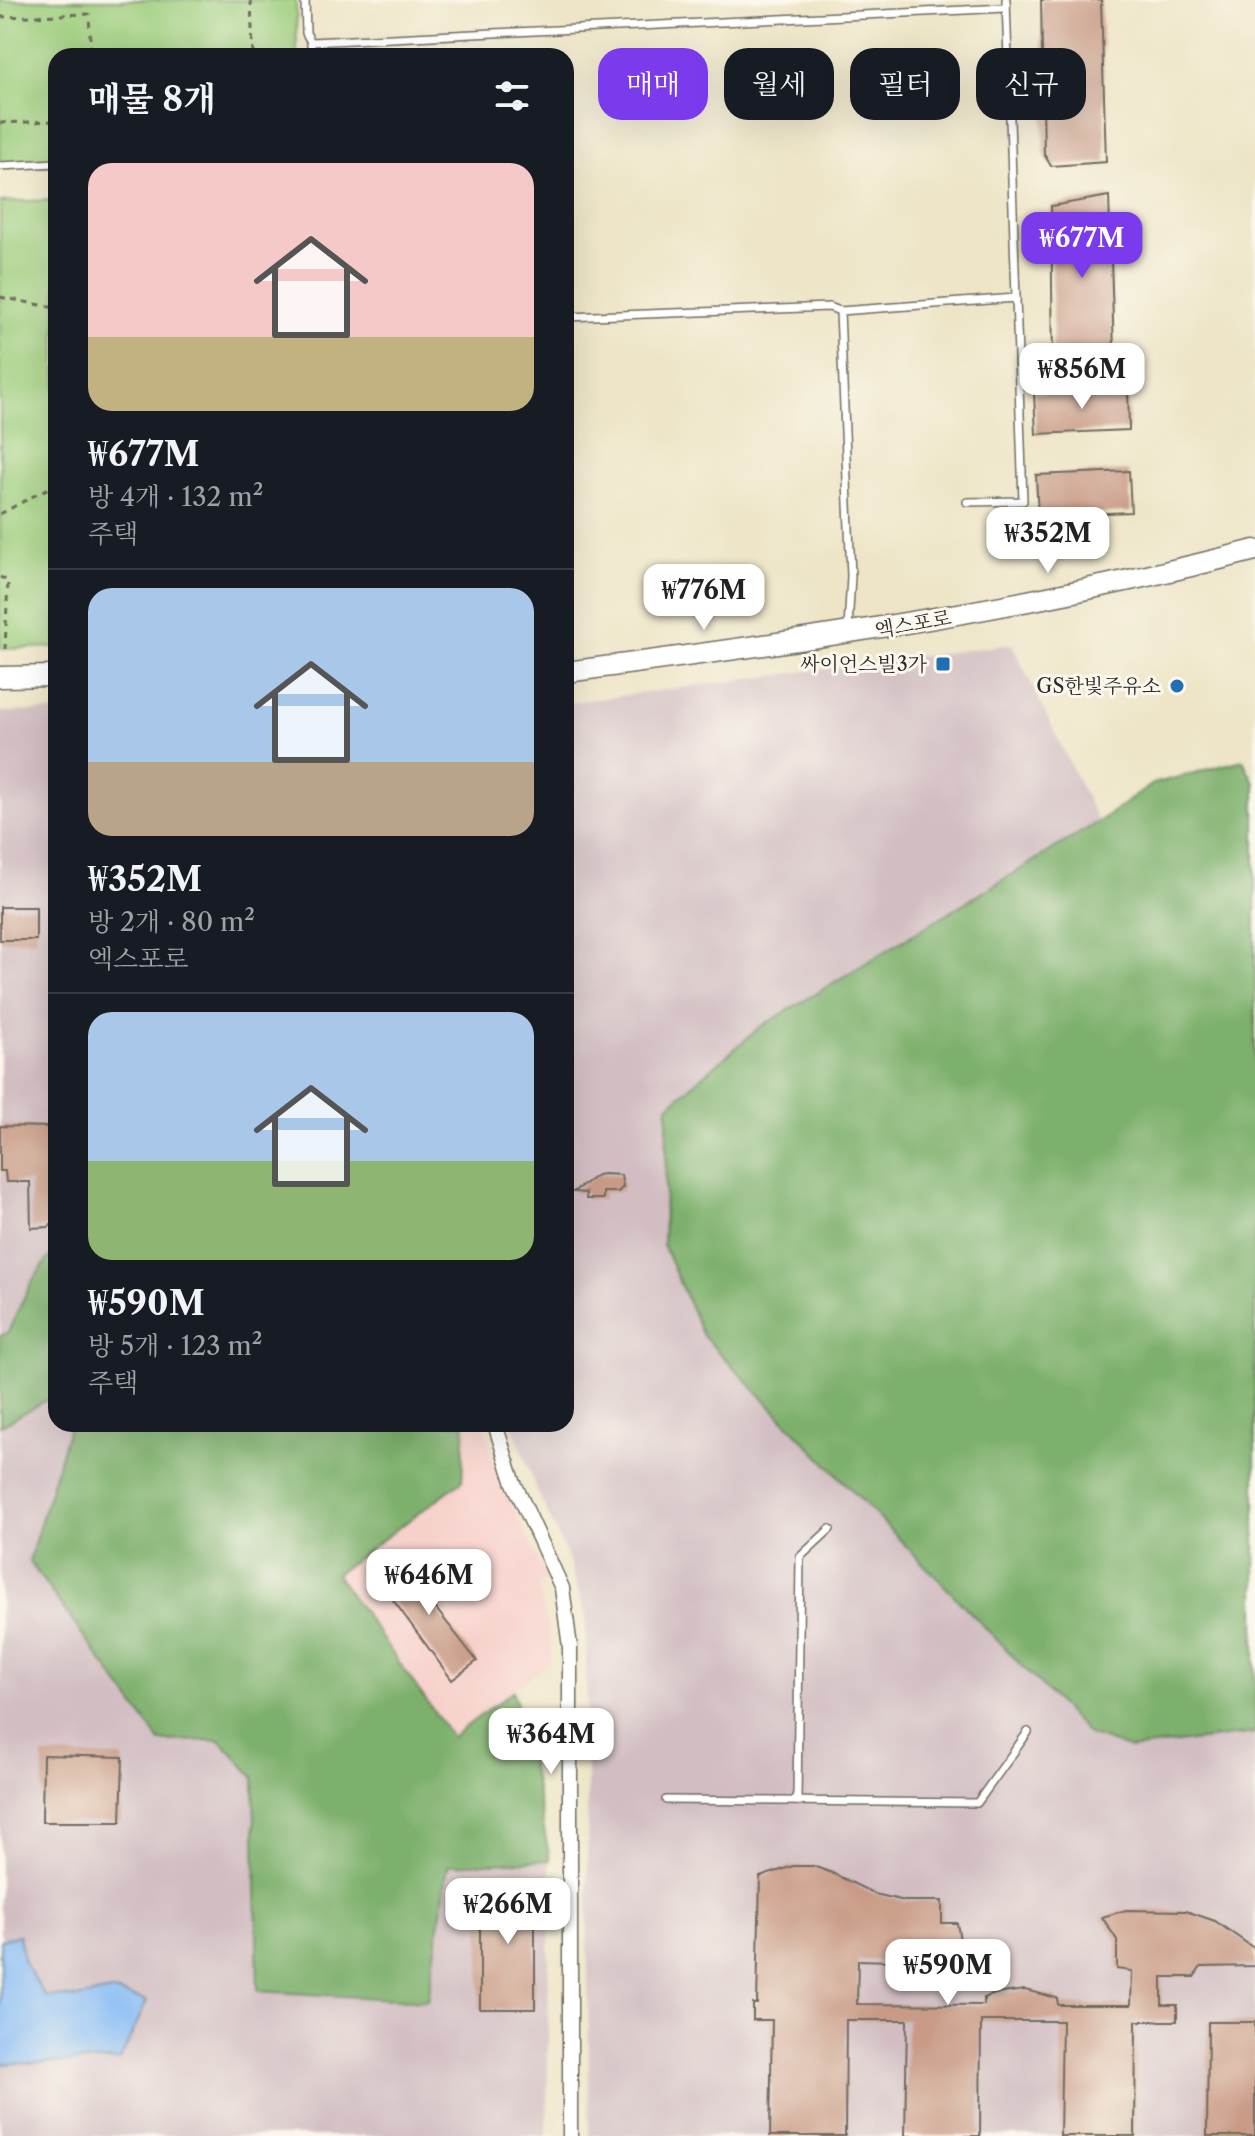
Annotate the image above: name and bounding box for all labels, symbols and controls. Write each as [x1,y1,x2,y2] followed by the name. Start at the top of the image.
[598,48,708,120] chip: 매매
[724,48,834,120] chip: 월세
[850,48,960,120] chip: 필터
[976,48,1086,120] chip: 신규
[490,74,534,118] icon: filters
[88,78,216,120] text: 매물 8개
[1026,212,1138,280] pin: ₩677M
[239,215,383,359] icon: home
[1039,222,1125,254] text: ₩677M
[1026,343,1138,411] pin: ₩856M
[1038,353,1126,385] text: ₩856M
[88,433,200,475] text: ₩677M
[88,481,263,513] text: 방 4개 · 132 m²
[992,507,1104,575] pin: ₩352M
[1004,517,1092,549] text: ₩352M
[88,518,138,550] text: 주택
[648,564,760,632] pin: ₩776M
[662,574,746,606] text: ₩776M
[873,605,953,643] street label: 엑스포로
[239,640,383,784] icon: home
[800,652,928,676] place label: 싸이언스빌3가
[934,655,952,673] marker: 싸이언스빌3가
[1036,674,1161,698] place label: GS한빛주유소
[1168,677,1186,695] marker: GS한빛주유소
[88,858,202,900] text: ₩352M
[88,906,255,938] text: 방 2개 · 80 m²
[88,943,188,975] text: 엑스포로
[239,1064,383,1208] icon: home
[88,1282,205,1324] text: ₩590M
[88,1330,262,1362] text: 방 5개 · 123 m²
[88,1367,138,1399] text: 주택
[373,1549,485,1617] pin: ₩646M
[384,1559,474,1591] text: ₩646M
[495,1708,607,1776] pin: ₩364M
[507,1718,595,1750] text: ₩364M
[452,1878,564,1946] pin: ₩266M
[463,1888,553,1920] text: ₩266M
[892,1939,1004,2007] pin: ₩590M
[903,1949,993,1981] text: ₩590M

